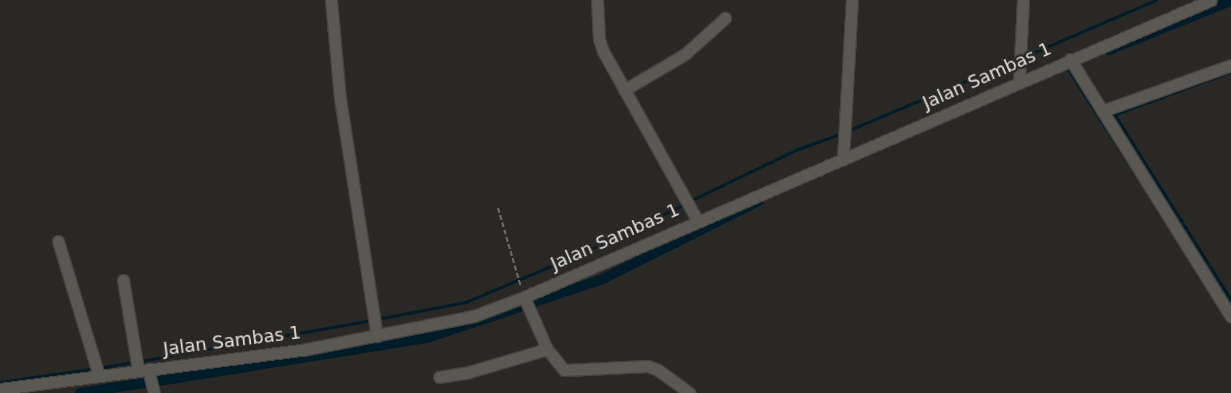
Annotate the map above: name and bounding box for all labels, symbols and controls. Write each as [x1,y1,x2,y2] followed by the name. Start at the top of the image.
[919,38,1055,114] street label: Jalan Sambas 1
[547,199,683,275] street label: Jalan Sambas 1
[162,322,302,360] street label: Jalan Sambas 1

